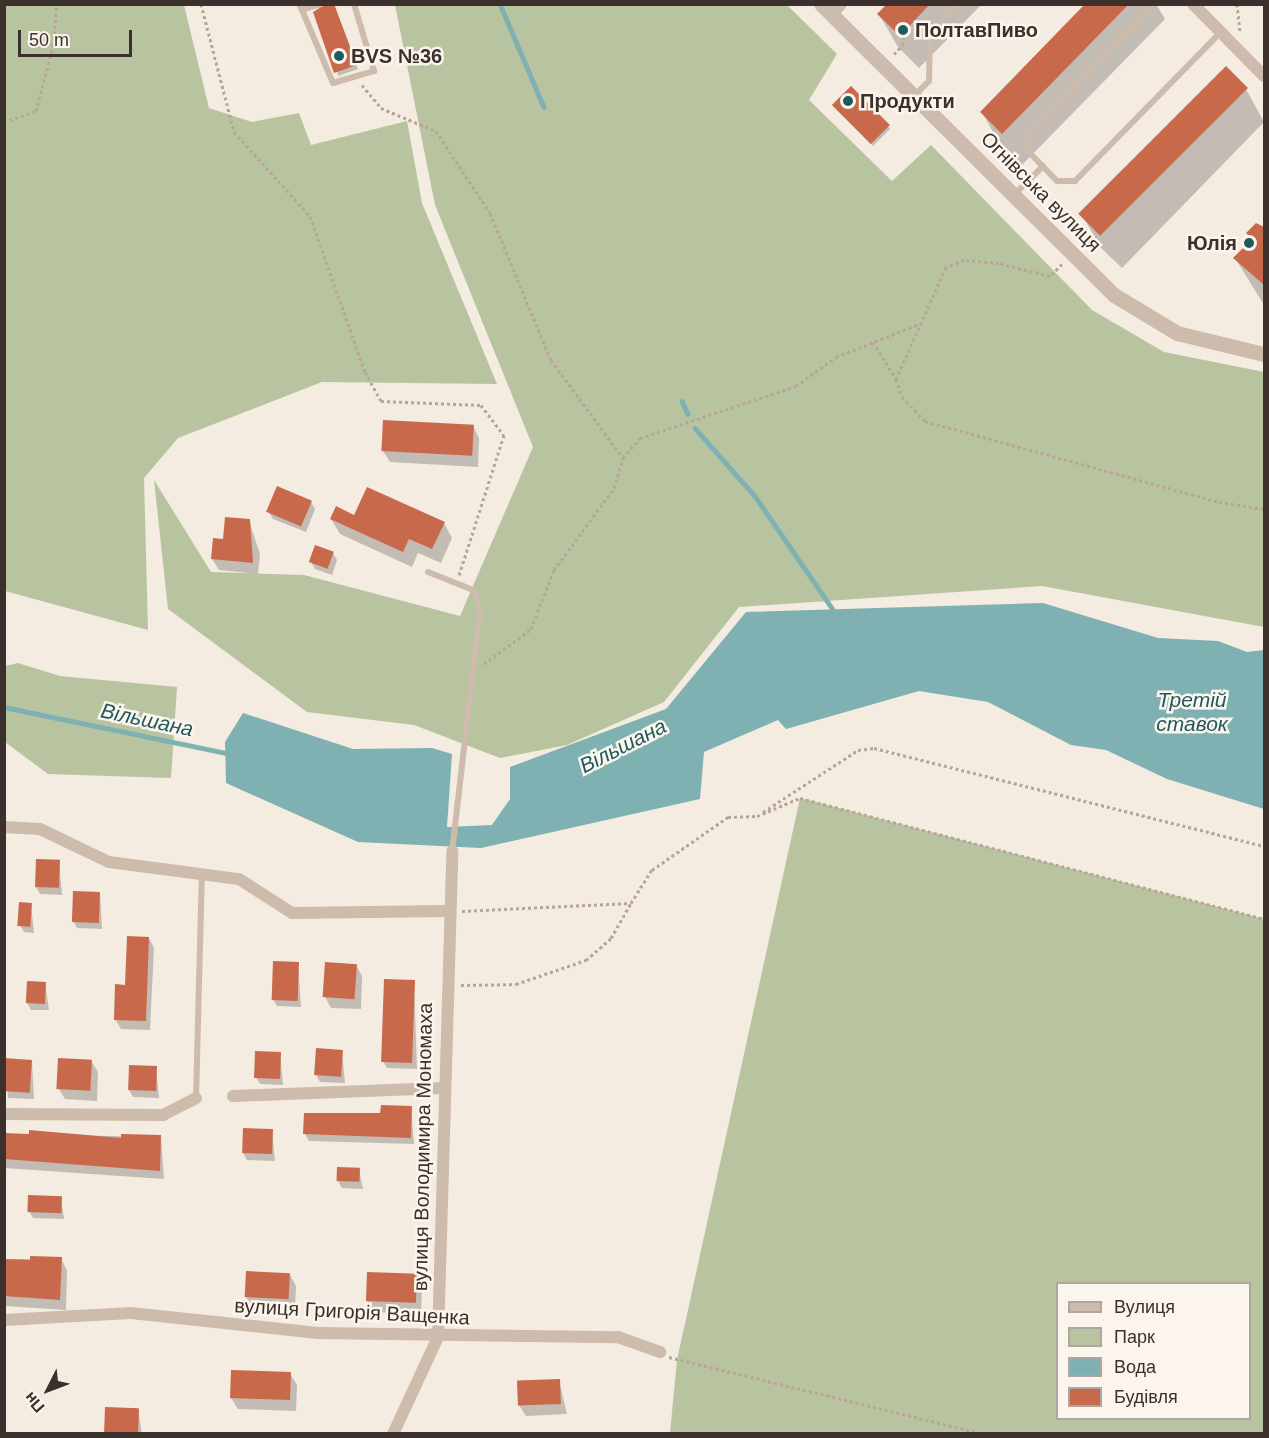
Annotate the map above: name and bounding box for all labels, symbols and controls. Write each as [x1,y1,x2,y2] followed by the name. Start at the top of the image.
[21,18,135,56] scale bar
[915,18,1038,42] place label: ПолтавПиво
[896,23,910,37] marker: ПолтавПиво
[29,30,69,50] text: 50 m
[351,44,442,68] place label: BVS №36
[332,49,346,63] marker: BVS №36
[860,89,955,113] place label: Продукти
[841,94,855,108] marker: Продукти
[976,127,1106,257] street label: Огнівська вулиця
[1187,231,1237,255] place label: Юлія
[1242,236,1256,250] marker: Юлія
[1156,687,1228,737] water label: Третій ставок
[98,698,196,742] water label: Вільшана
[575,713,671,779] water label: Вільшана
[408,1003,438,1291] street label: вулиця Володимира Мономаха
[1056,1282,1251,1420] legend
[234,1294,470,1330] street label: вулиця Григорія Ващенка
[1114,1297,1175,1317] text: Вулиця
[1114,1327,1155,1347] text: Парк
[1114,1357,1156,1377] text: Вода
[18,1360,78,1420] north arrow
[1114,1387,1178,1407] text: Будівля
[21,1389,48,1416] text: Пн

